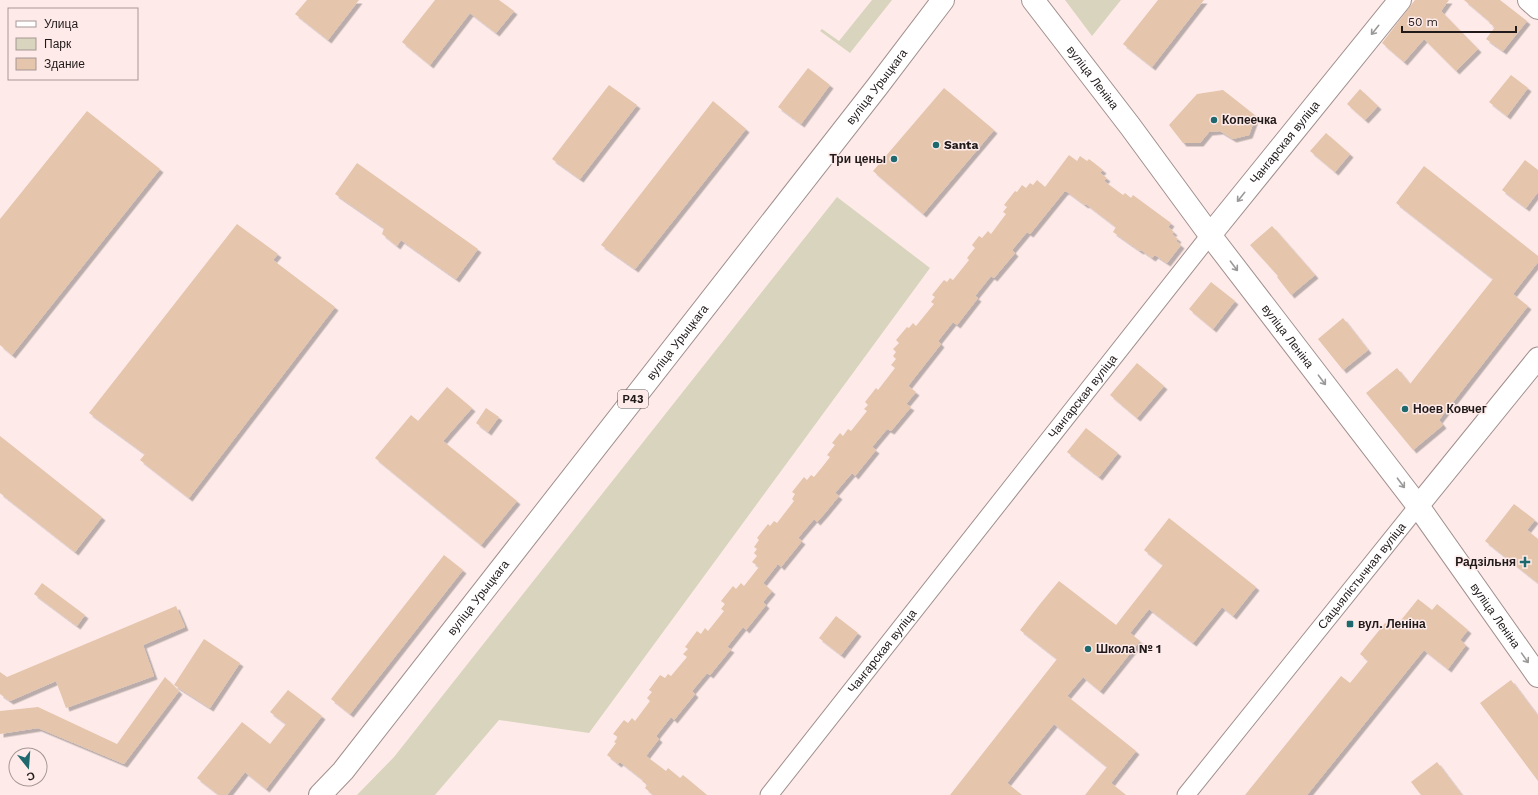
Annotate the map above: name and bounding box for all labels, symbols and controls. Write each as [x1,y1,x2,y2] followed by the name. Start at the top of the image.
[8,8,138,80] legend
[1402,8,1516,34] scale bar
[1408,15,1438,29] text: 50 m
[44,17,78,31] text: Улица
[1371,25,1380,36] one-way arrow
[44,37,72,51] text: Парк
[1064,43,1122,112] street label: вуліца Леніна
[843,46,910,127] street label: вуліца Урыцкага
[44,57,85,71] text: Здание
[1247,98,1323,187] street label: Чангарская вуліца
[1222,113,1277,127] place label: Копеечка
[1209,115,1219,125] marker: Копеечка
[944,138,978,152] place label: Santa
[931,140,941,150] marker: Santa
[829,152,886,166] place label: Три цены
[889,154,899,164] marker: Три цены
[1237,191,1245,202] one-way arrow
[1230,260,1238,271] one-way arrow
[644,302,711,383] street label: вуліца Урыцкага
[1259,302,1317,371] street label: вуліца Леніна
[1045,352,1120,441] street label: Чангарская вуліца
[1317,375,1326,386] one-way arrow
[618,390,648,408] road number: Р43
[1413,402,1487,416] place label: Ноев Ковчег
[1400,404,1410,414] marker: Ноев Ковчег
[1396,478,1405,489] one-way arrow
[1315,520,1409,632] street label: Сацыялістычная вуліца
[1455,555,1516,569] place label: Радзільня
[1519,556,1531,568] marker: Радзільня
[445,557,512,638] street label: вуліца Урыцкага
[1468,580,1523,651] street label: вуліца Леніна
[845,606,920,696] street label: Чангарская вуліца
[1358,617,1426,631] place label: вул. Леніна
[1345,619,1355,629] marker: вул. Леніна
[1096,642,1161,656] place label: Школа № 1
[1083,644,1093,654] marker: Школа № 1
[1521,652,1529,663] one-way arrow
[8,747,48,787] north arrow
[25,769,36,783] text: С

